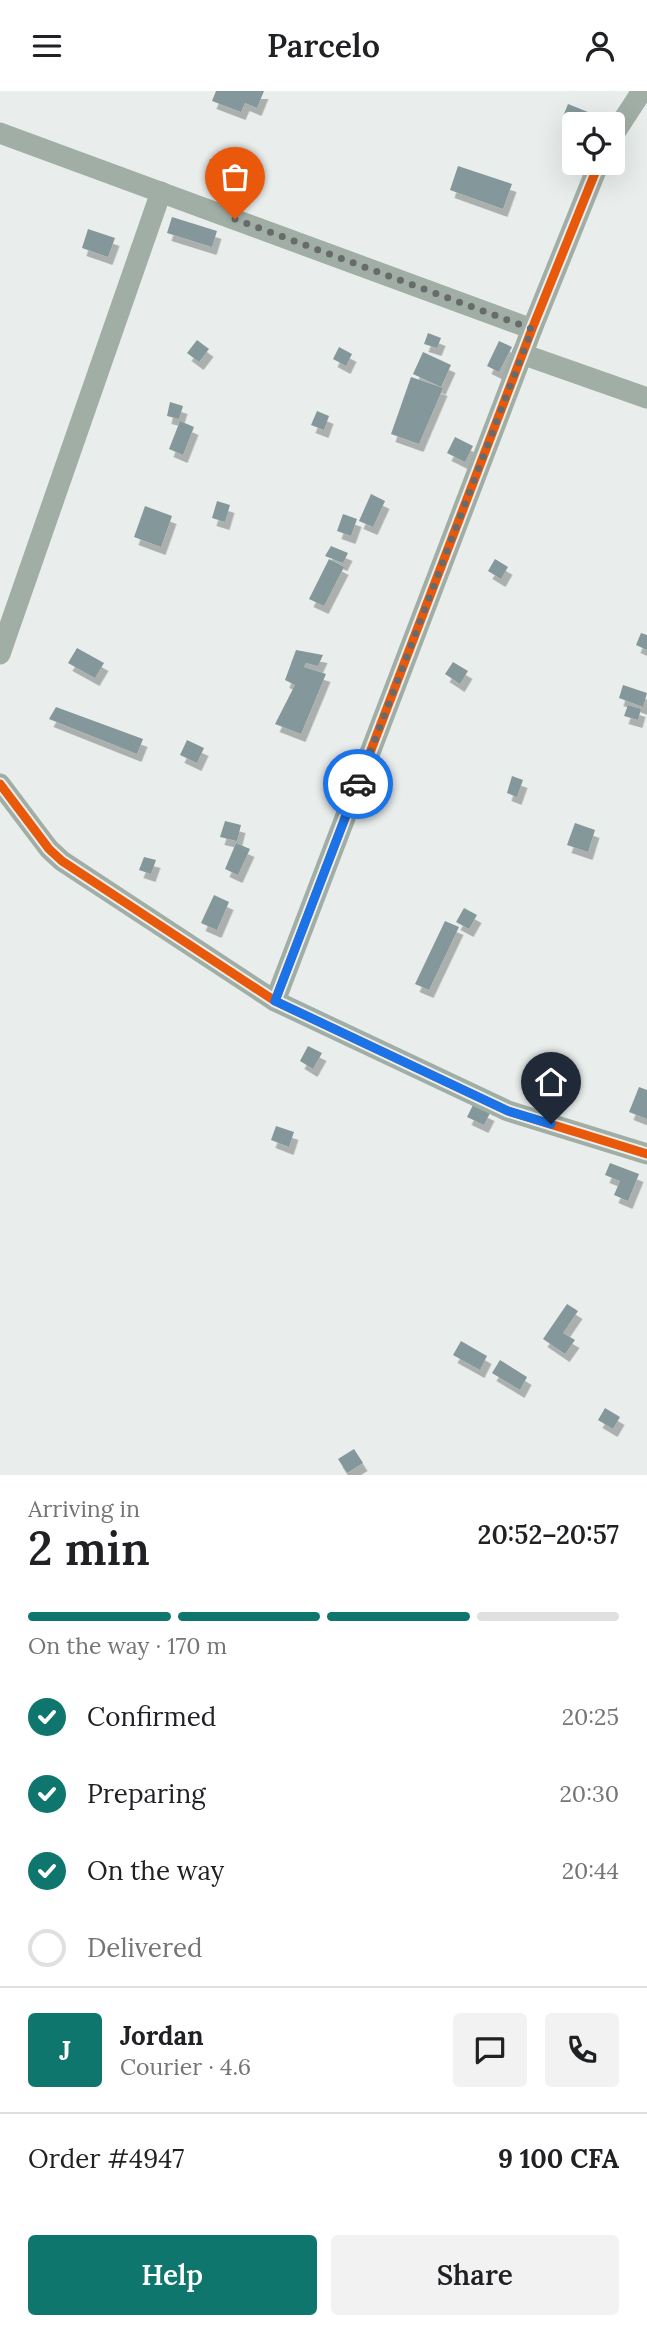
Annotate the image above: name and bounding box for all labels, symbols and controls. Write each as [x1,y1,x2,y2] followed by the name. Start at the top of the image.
[267,25,380,66] text: Parcelo
[28,27,66,65] icon: menu
[581,27,619,65] icon: person
[562,112,625,175] map controls
[562,112,625,175] button: locate
[205,147,265,219] pin
[216,158,254,196] icon: bag
[323,749,393,819] courier
[339,765,377,803] icon: car
[521,1052,581,1124] pin
[532,1063,570,1101] icon: home
[28,1494,140,1523] text: Arriving in
[478,1518,619,1551] text: 20:52–20:57
[28,1519,150,1578] text: 2 min
[28,1631,227,1660] text: On the way · 170 m
[28,1698,66,1736] icon: check
[87,1700,216,1733] text: Confirmed
[562,1702,619,1731] text: 20:25
[28,1775,66,1813] icon: check
[87,1777,206,1810] text: Preparing
[560,1779,619,1808] text: 20:30
[28,1852,66,1890] icon: check
[87,1854,224,1887] text: On the way
[562,1856,619,1885] text: 20:44
[87,1931,203,1964] text: Delivered
[453,2013,527,2087] button: chat
[545,2013,619,2087] button: phone
[120,2019,204,2052] text: Jordan
[59,2034,71,2067] text: J
[120,2052,251,2081] text: Courier · 4.6
[28,2142,184,2175] text: Order #4947
[498,2142,619,2175] text: 9 100 CFA
[28,2235,317,2315] button: Help
[331,2235,619,2315] button: Share

